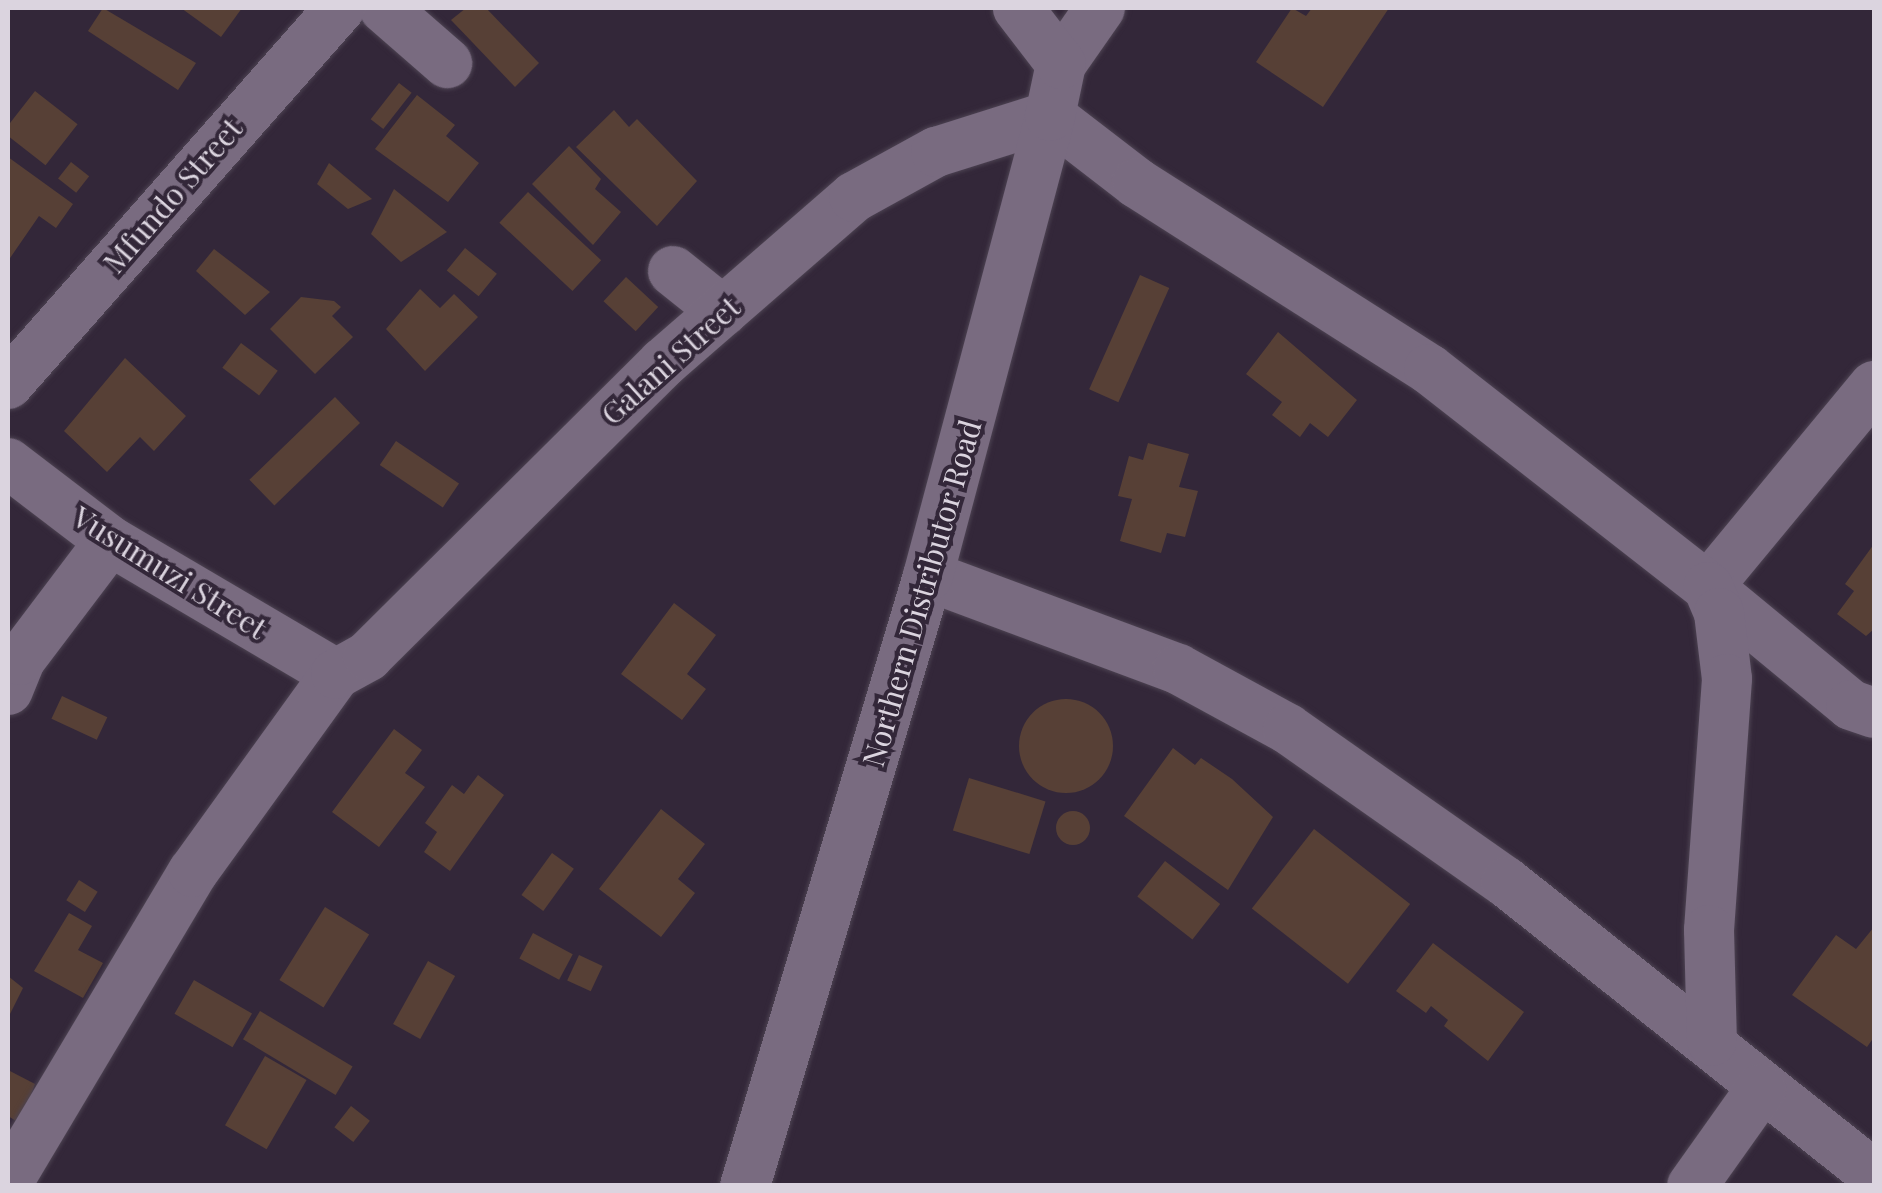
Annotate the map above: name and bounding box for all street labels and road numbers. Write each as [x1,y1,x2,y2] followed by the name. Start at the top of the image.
[95,110,249,280] street label: Mfundo Street
[593,288,747,432] street label: Galani Street
[854,415,988,771] street label: Northern Distributor Road
[66,498,274,646] street label: Vusumuzi Street

